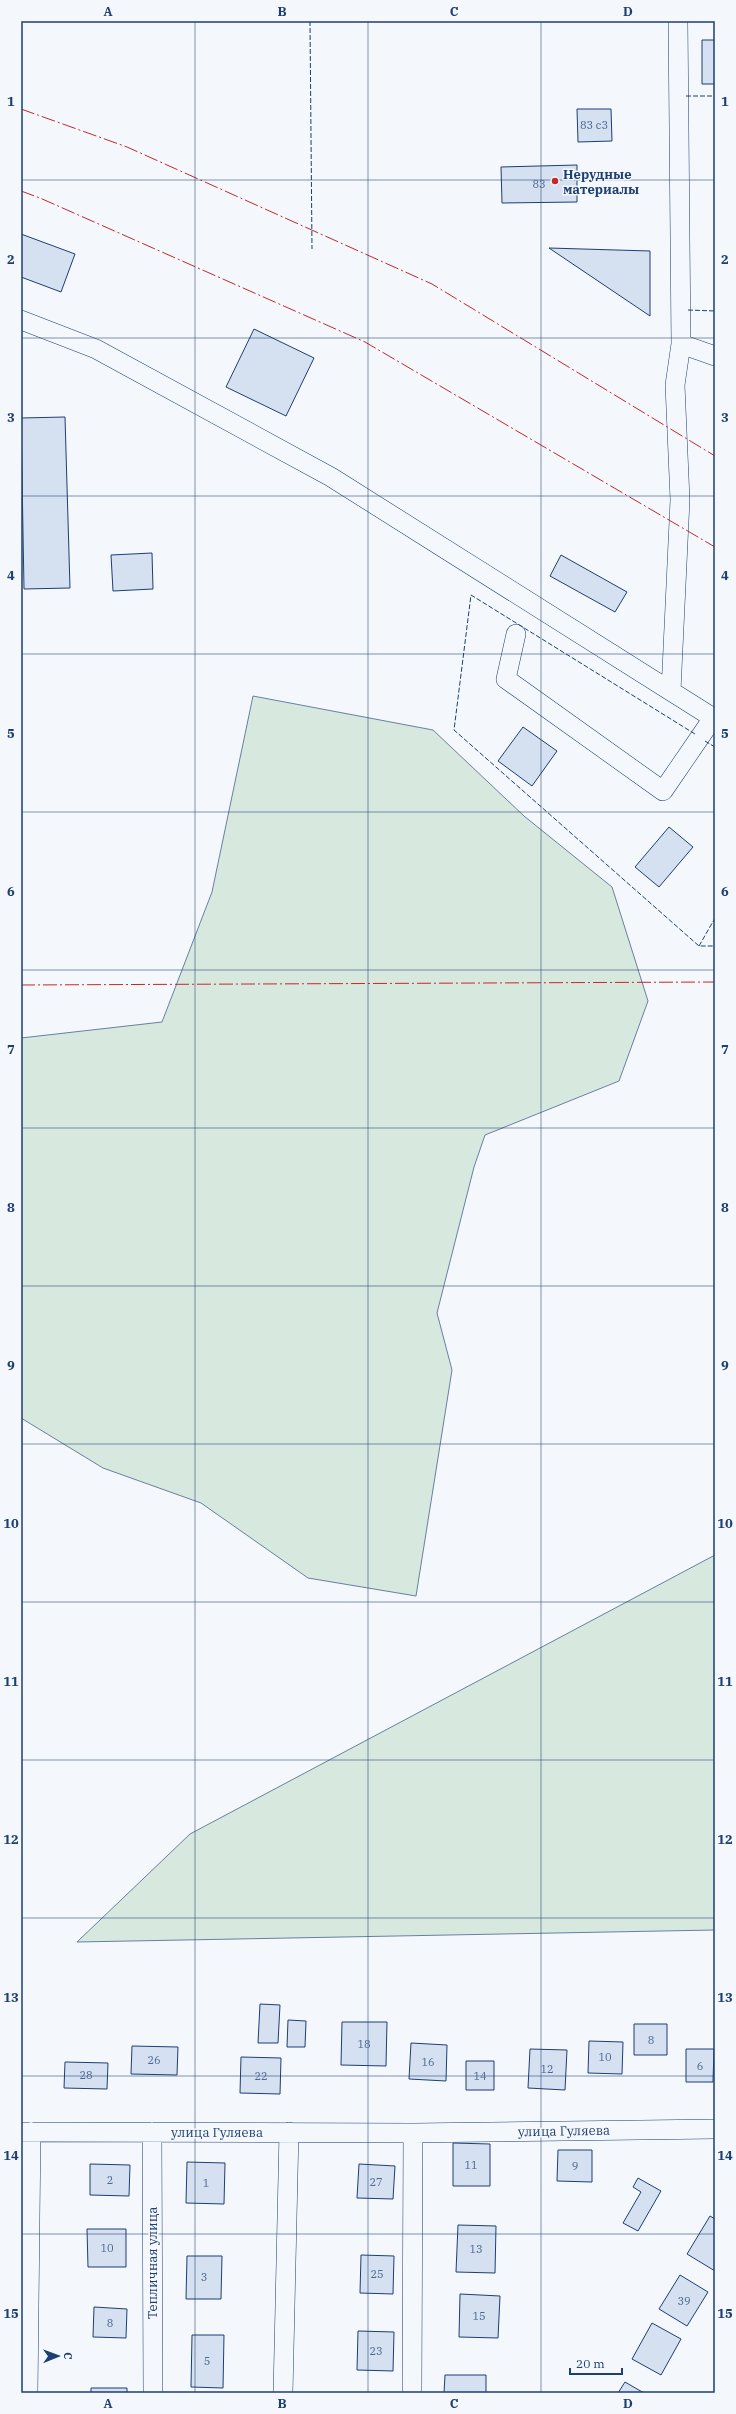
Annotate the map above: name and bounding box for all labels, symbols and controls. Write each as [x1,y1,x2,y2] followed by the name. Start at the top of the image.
[103,3,113,20] text: A
[277,3,287,20] text: B
[450,3,459,20] text: C
[623,3,633,20] text: D
[7,93,15,110] text: 1
[721,93,729,110] text: 1
[580,118,608,132] house number: 83 с3
[563,166,639,198] place label: Нерудные материалы
[550,176,560,186] marker: Нерудные материалы
[532,177,546,191] house number: 83
[7,251,15,268] text: 2
[721,251,729,268] text: 2
[7,409,15,426] text: 3
[721,409,729,426] text: 3
[7,567,15,584] text: 4
[721,567,729,584] text: 4
[7,725,15,742] text: 5
[721,725,729,742] text: 5
[7,883,15,900] text: 6
[721,883,729,900] text: 6
[7,1041,15,1058] text: 7
[721,1041,729,1058] text: 7
[7,1199,15,1216] text: 8
[721,1199,729,1216] text: 8
[7,1357,15,1374] text: 9
[721,1357,729,1374] text: 9
[3,1515,19,1532] text: 10
[717,1515,733,1532] text: 10
[3,1673,19,1690] text: 11
[717,1673,733,1690] text: 11
[3,1831,19,1848] text: 12
[717,1831,733,1848] text: 12
[3,1989,19,2006] text: 13
[717,1989,733,2006] text: 13
[648,2033,654,2047] house number: 8
[357,2037,371,2051] house number: 18
[598,2050,612,2064] house number: 10
[147,2053,161,2067] house number: 26
[421,2055,435,2069] house number: 16
[697,2059,703,2073] house number: 6
[540,2062,554,2076] house number: 12
[79,2068,93,2082] house number: 28
[254,2069,268,2083] house number: 22
[473,2069,487,2083] house number: 14
[518,2122,610,2140] street label: улица Гуляева
[171,2124,263,2141] street label: улица Гуляева
[3,2147,19,2164] text: 14
[717,2147,733,2164] text: 14
[464,2158,478,2172] house number: 11
[572,2159,578,2173] house number: 9
[107,2173,113,2187] house number: 2
[369,2175,383,2189] house number: 27
[203,2176,209,2190] house number: 1
[144,2207,161,2319] street label: Тепличная улица
[100,2241,114,2255] house number: 10
[469,2242,483,2256] house number: 13
[370,2267,384,2281] house number: 25
[201,2270,207,2284] house number: 3
[677,2294,691,2308] house number: 39
[3,2305,19,2322] text: 15
[717,2305,733,2322] text: 15
[472,2309,486,2323] house number: 15
[107,2316,113,2330] house number: 8
[38,2336,78,2376] north arrow
[369,2344,383,2358] house number: 23
[570,2350,622,2376] scale bar
[61,2352,75,2360] text: С
[204,2354,210,2368] house number: 5
[576,2356,605,2371] text: 20 m
[103,2395,113,2412] text: A
[277,2395,287,2412] text: B
[450,2395,459,2412] text: C
[623,2395,633,2412] text: D

